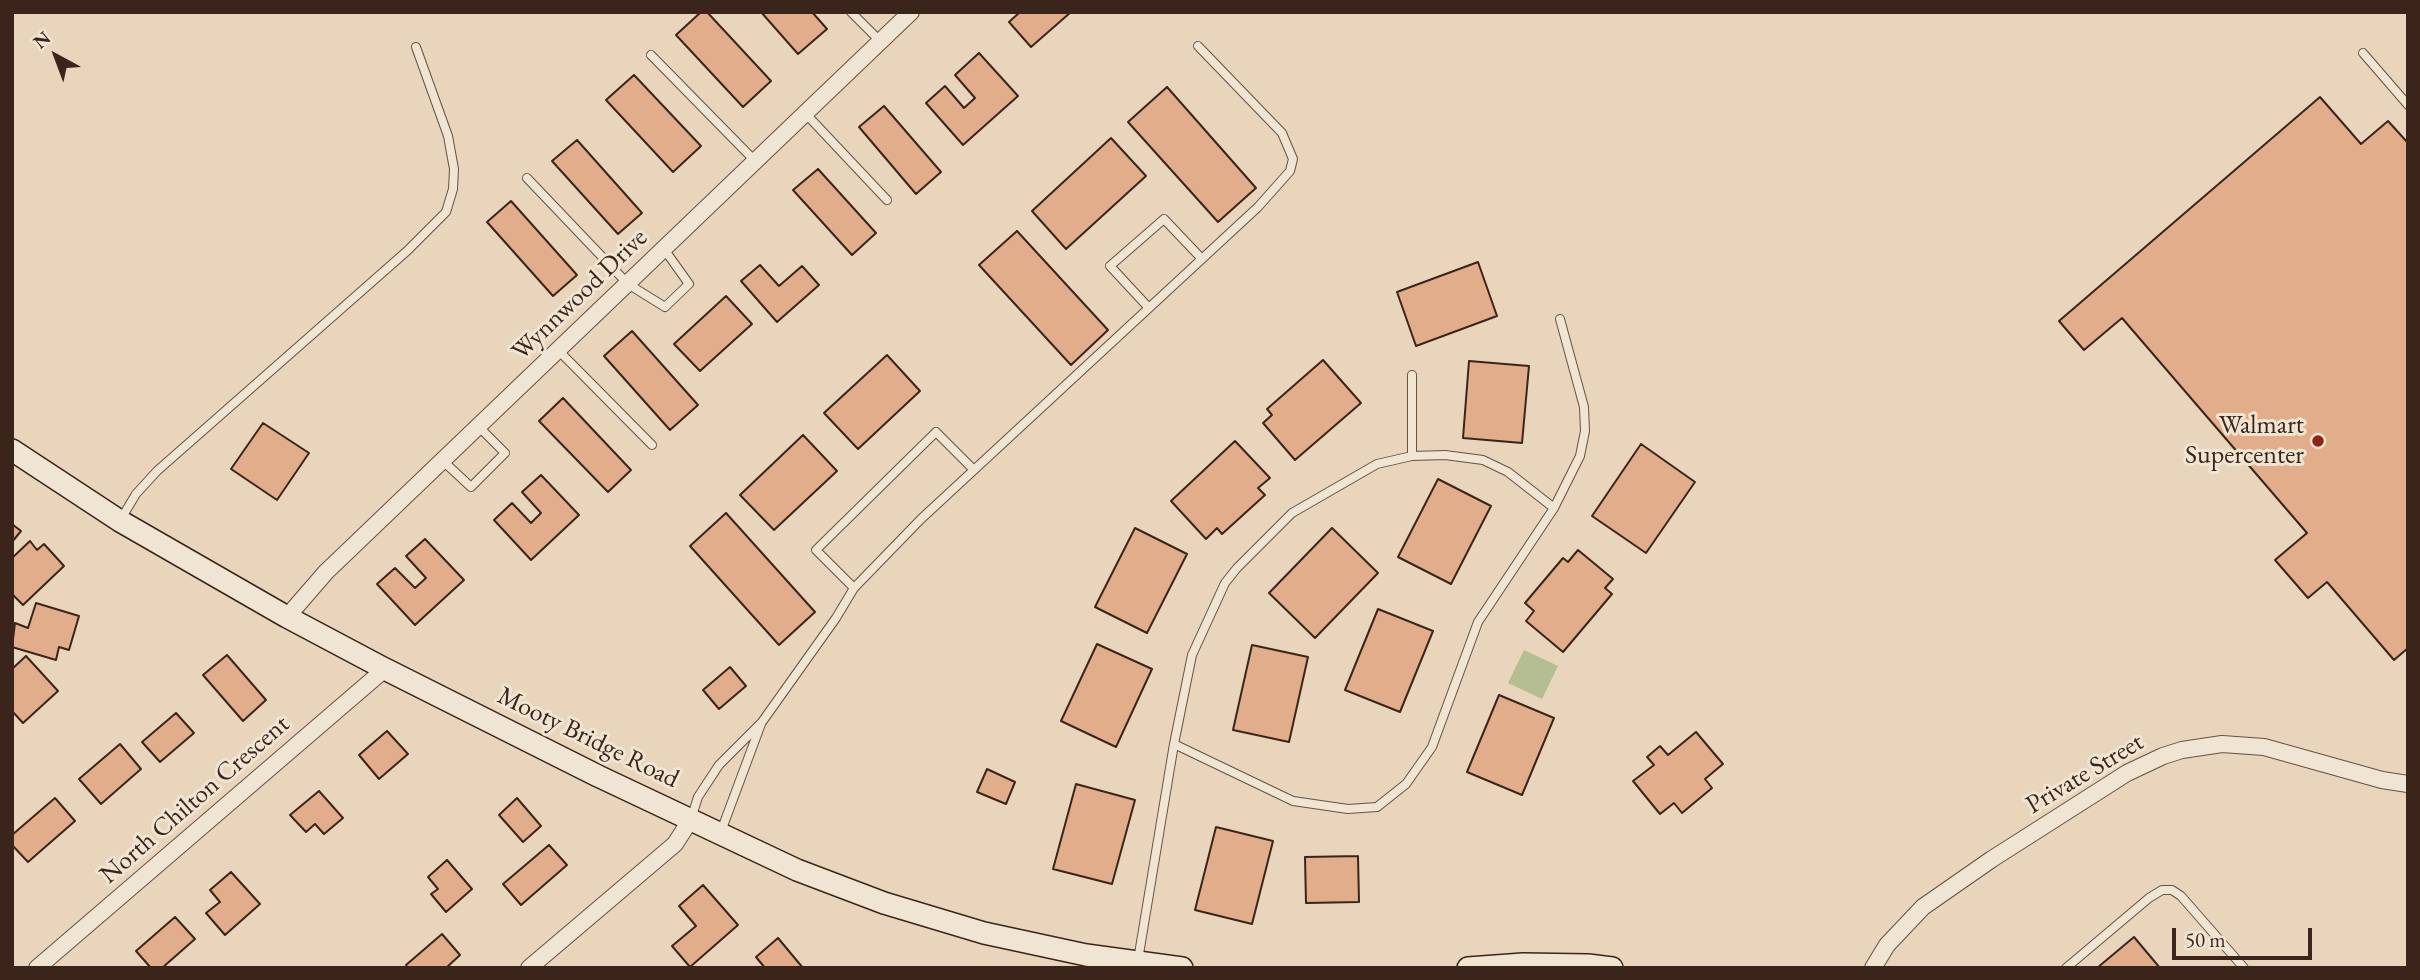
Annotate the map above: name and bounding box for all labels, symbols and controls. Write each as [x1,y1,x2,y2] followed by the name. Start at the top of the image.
[21,21,91,91] north arrow
[28,25,56,54] text: N
[506,223,654,367] street label: Wynnwood Drive
[2185,410,2304,472] place label: Walmart Supercenter
[2310,433,2326,449] marker: Walmart Supercenter
[492,681,684,795] street label: Mooty Bridge Road
[94,709,296,891] street label: North Chilton Crescent
[2021,727,2149,821] street label: Private Street
[2175,914,2315,958] scale bar
[2185,926,2226,953] text: 50 m

